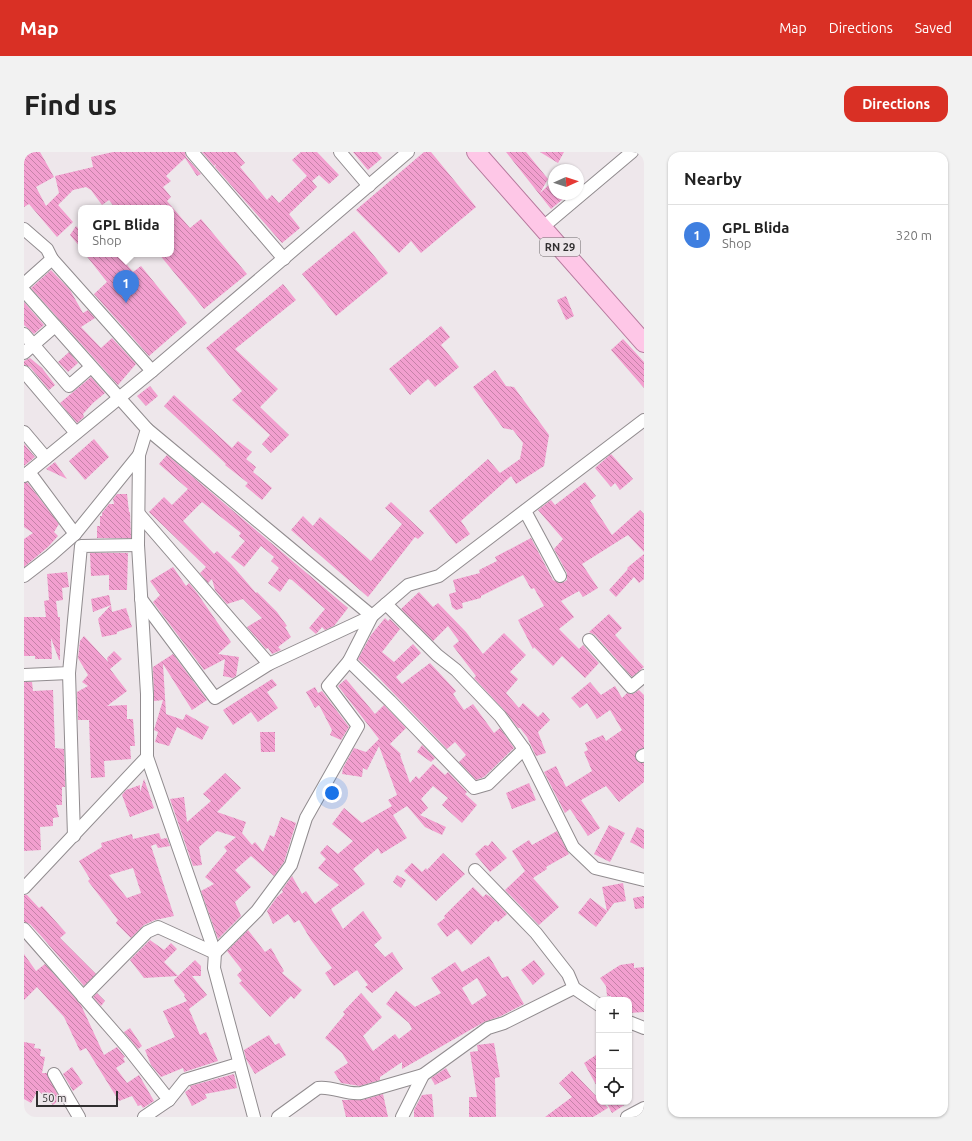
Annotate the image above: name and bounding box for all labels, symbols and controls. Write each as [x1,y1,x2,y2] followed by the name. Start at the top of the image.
[20,17,59,39] text: Map
[779,20,807,36] text: Map
[829,20,893,36] text: Directions
[915,20,952,36] text: Saved
[844,86,948,122] button: Directions
[24,89,117,120] text: Find us
[548,164,584,200] north arrow
[684,169,742,188] text: Nearby
[78,205,174,257] popup
[92,216,160,233] text: GPL Blida
[722,219,789,236] text: GPL Blida
[693,228,701,242] text: 1
[896,228,932,242] text: 320 m
[92,233,122,247] text: Shop
[722,236,751,250] text: Shop
[540,238,580,256] road number: RN 29
[113,270,139,303] pin: 1
[322,783,342,803] your location
[596,997,632,1105] map controls
[596,997,632,1033] button: +
[596,1033,632,1069] button: −
[596,1069,632,1105] button: locate
[36,1089,118,1108] scale bar
[42,1092,66,1104] text: 50 m

